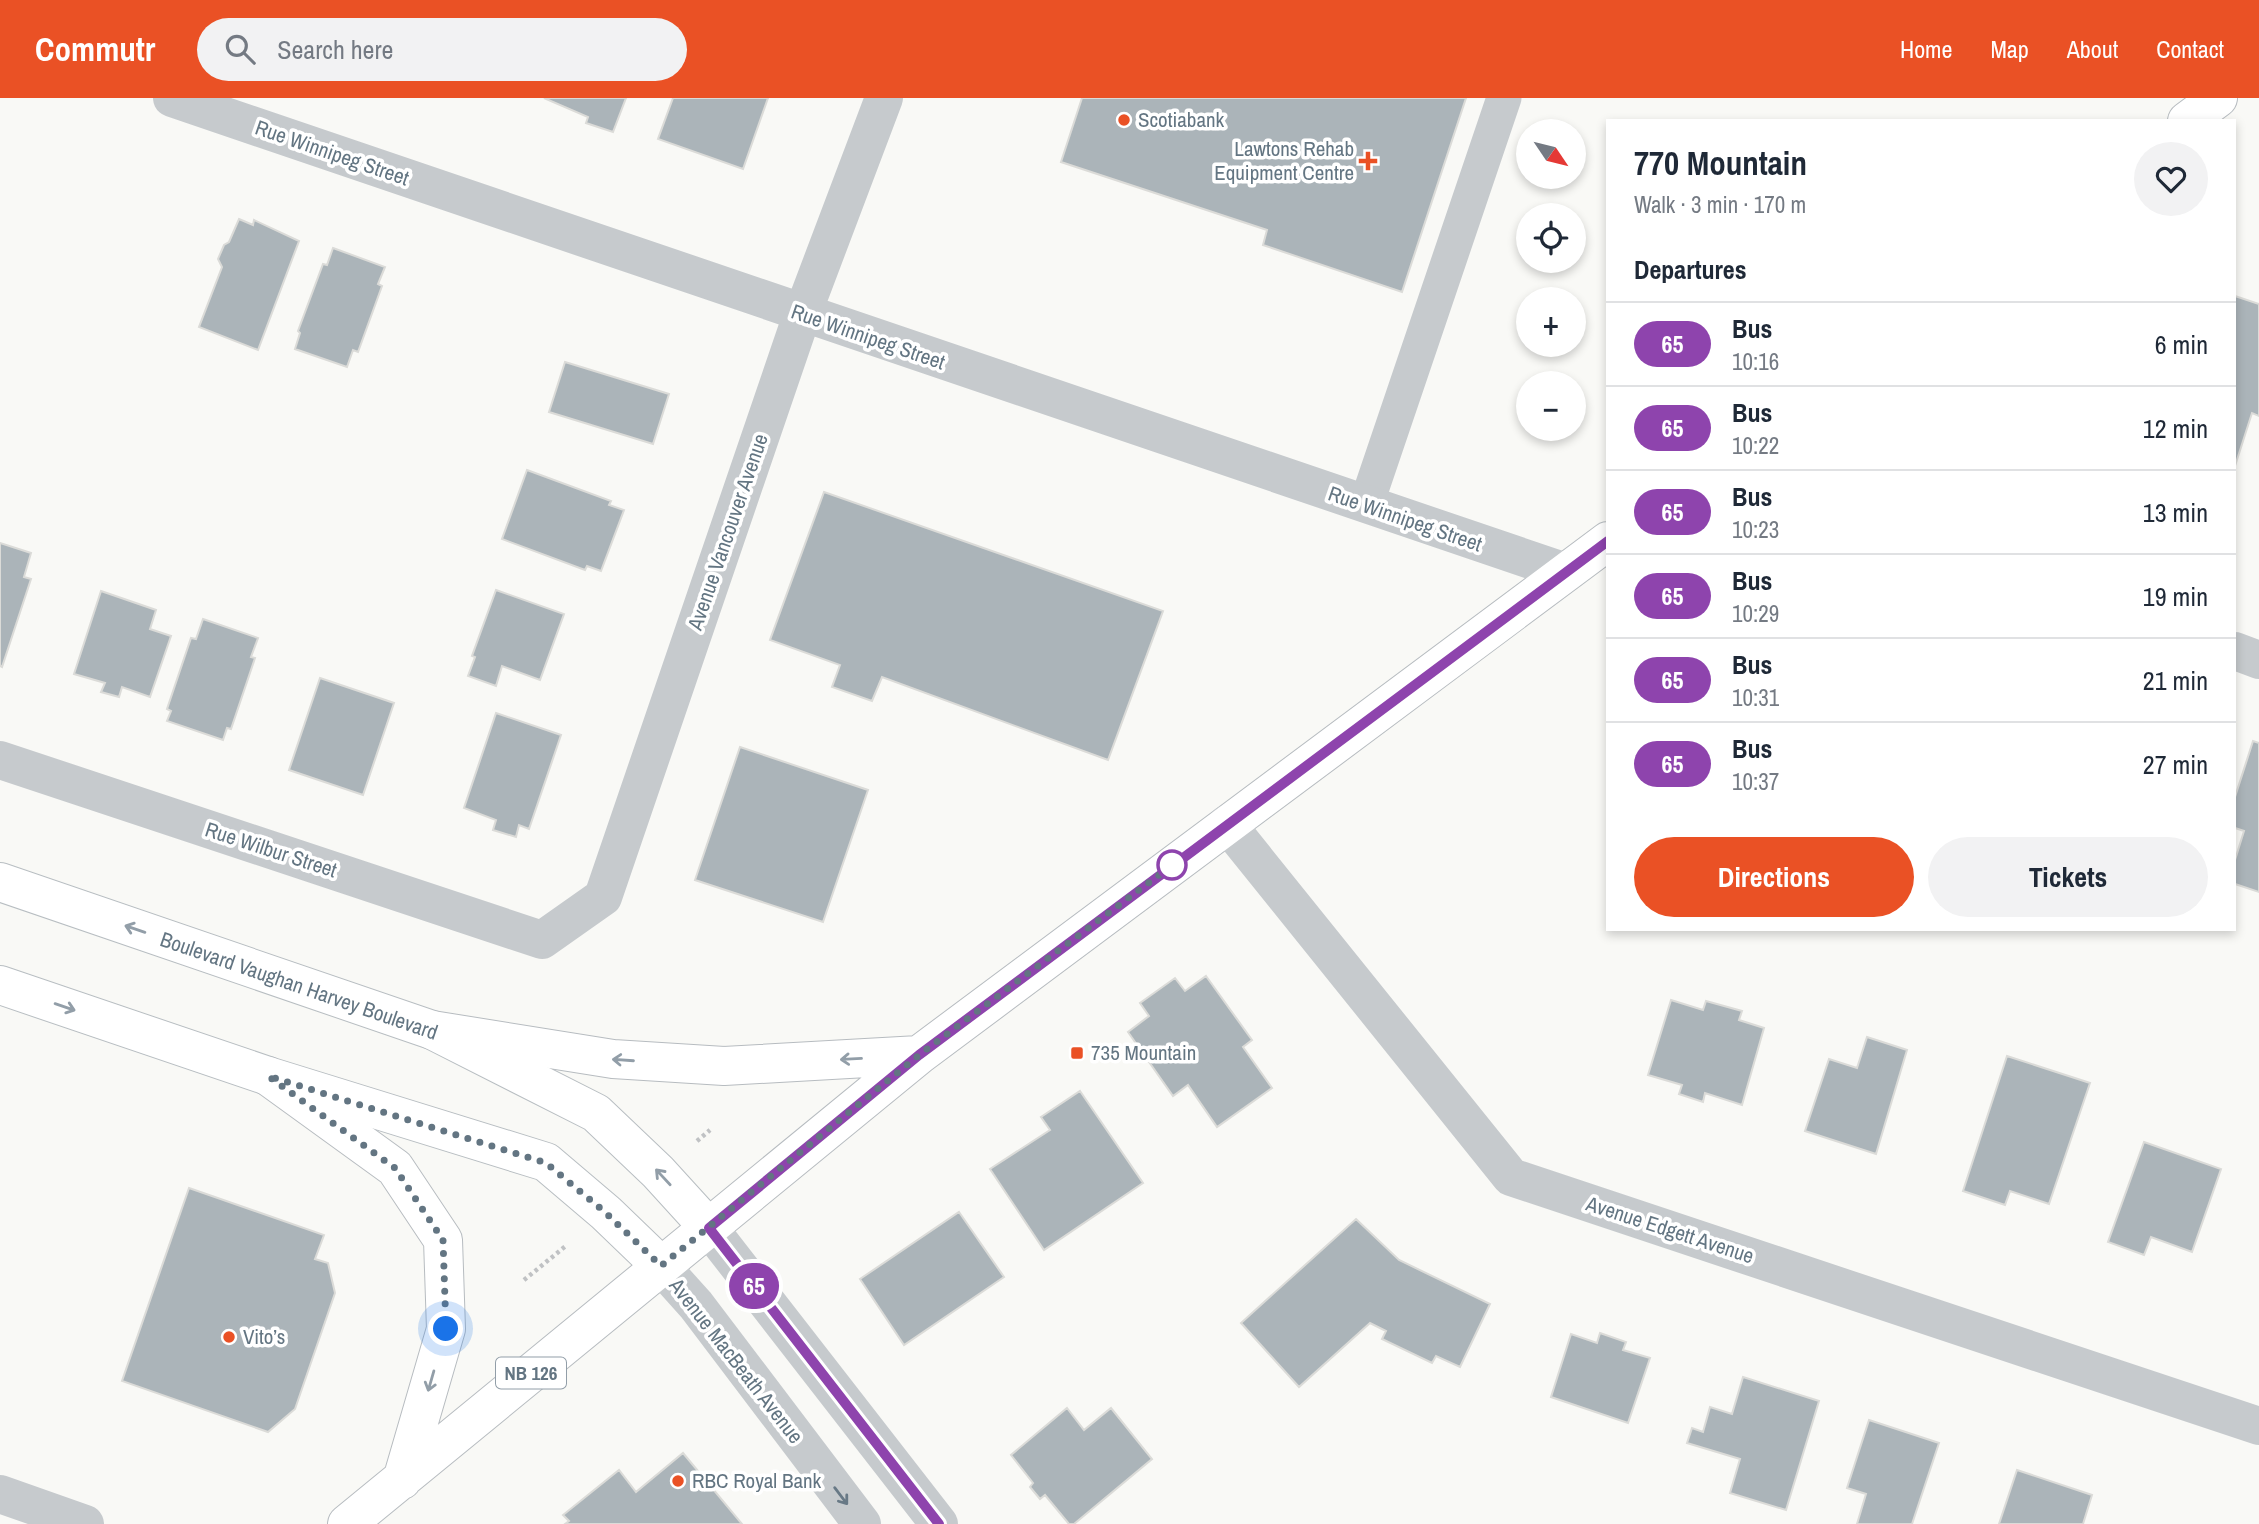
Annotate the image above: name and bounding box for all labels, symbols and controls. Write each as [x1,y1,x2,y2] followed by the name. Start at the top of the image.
[197,18,687,81] search box
[35,27,155,71] text: Commutr
[221,30,259,68] icon: search
[277,32,393,67] text: Search here
[1900,33,1952,65] text: Home
[1990,33,2029,65] text: Map
[2067,33,2118,65] text: About
[2156,33,2224,65] text: Contact
[1138,105,1225,134] place label: Scotiabank
[1116,112,1132,128] marker: Scotiabank
[251,113,413,192] street label: Rue Winnipeg Street
[1516,119,1586,189] north arrow
[1516,119,1586,441] map controls
[1214,134,1354,187] place label: Lawtons Rehab Equipment Centre
[1634,141,1807,185] text: 770 Mountain
[2134,142,2208,216] button: heart
[1360,153,1376,169] marker: Lawtons Rehab Equipment Centre
[1634,189,1806,220] text: Walk · 3 min · 170 m
[1516,203,1586,273] button: locate
[1634,252,1747,287] text: Departures
[1516,287,1586,357] button: +
[787,297,949,376] street label: Rue Winnipeg Street
[1732,311,1772,346] text: Bus
[2155,327,2208,362] text: 6 min
[1662,328,1683,360] text: 65
[1732,346,1779,377] text: 10:16
[1516,371,1586,441] button: −
[1732,395,1772,430] text: Bus
[2143,411,2208,446] text: 12 min
[1662,412,1683,444] text: 65
[680,430,775,635] street label: Avenue Vancouver Avenue
[1732,430,1779,461] text: 10:22
[1324,479,1486,558] street label: Rue Winnipeg Street
[1732,479,1772,514] text: Bus
[2143,495,2208,530] text: 13 min
[1662,496,1683,528] text: 65
[1732,514,1779,545] text: 10:23
[1732,563,1772,598] text: Bus
[2143,579,2208,614] text: 19 min
[1662,580,1683,612] text: 65
[1732,598,1779,629] text: 10:29
[1732,647,1772,682] text: Bus
[2143,663,2208,698] text: 21 min
[1662,664,1683,696] text: 65
[1732,682,1779,713] text: 10:31
[1732,731,1772,766] text: Bus
[2143,747,2208,782] text: 27 min
[1662,748,1683,780] text: 65
[1732,766,1779,797] text: 10:37
[202,815,341,885] street label: Rue Wilbur Street
[1634,837,1914,917] button: Directions
[1928,837,2208,917] button: Tickets
[1157,850,1187,880] unlabelled marker
[125,922,147,934] one-way arrow
[157,924,442,1047] street label: Boulevard Vaughan Harvey Boulevard
[53,1002,75,1014] one-way arrow
[1091,1038,1196,1067] place label: 735 Mountain
[1069,1045,1085,1061] marker: 735 Mountain
[613,1053,635,1066] one-way arrow
[840,1053,862,1066] one-way arrow
[655,1169,672,1187] one-way arrow
[1582,1188,1758,1270] street label: Avenue Edgett Avenue
[722,1263,786,1309] line badge: 65
[743,1270,765,1302] text: 65
[662,1271,810,1449] street label: Avenue MacBeath Avenue
[428,1311,463,1346] your location
[243,1322,285,1351] place label: Vito’s
[221,1329,237,1345] marker: Vito’s
[496,1358,566,1388] road number: NB 126
[423,1370,436,1392] one-way arrow
[692,1466,822,1495] place label: RBC Royal Bank
[670,1473,686,1489] marker: RBC Royal Bank
[834,1486,849,1505] one-way arrow

